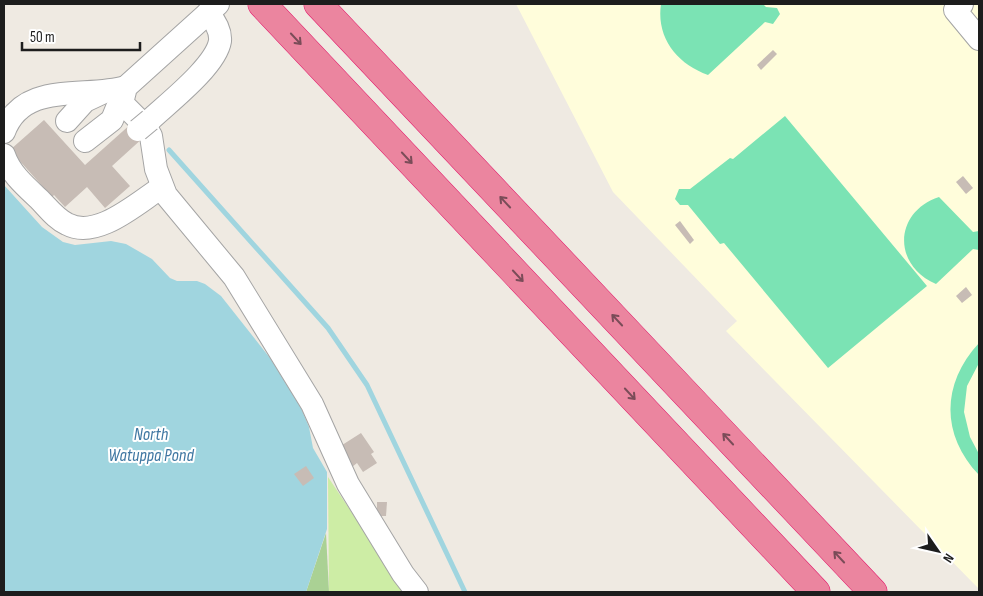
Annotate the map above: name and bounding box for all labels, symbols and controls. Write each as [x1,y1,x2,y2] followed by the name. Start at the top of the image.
[22,20,140,52] scale bar
[30,28,55,47] text: 50 m
[290,33,302,46] one-way arrow
[401,151,413,164] one-way arrow
[499,195,511,208] one-way arrow
[512,269,524,282] one-way arrow
[611,314,623,327] one-way arrow
[624,388,636,401] one-way arrow
[108,424,194,466] water label: North Watuppa Pond
[722,432,734,445] one-way arrow
[913,526,963,576] north arrow
[833,550,845,563] one-way arrow
[939,550,958,566] text: N

